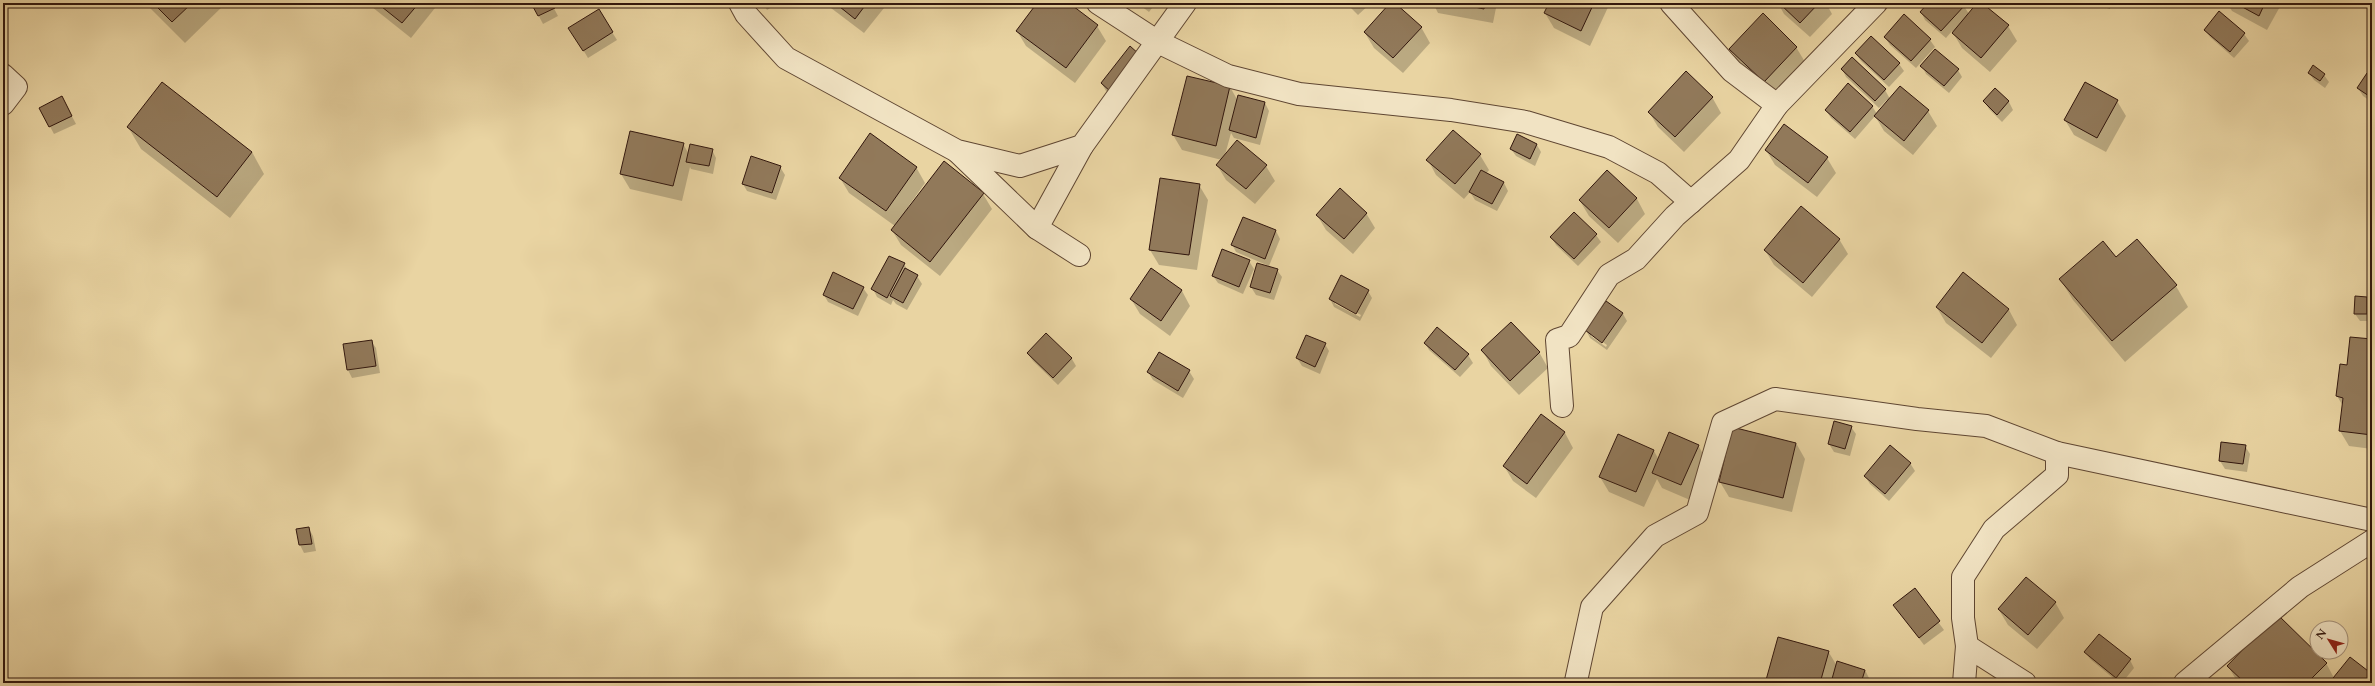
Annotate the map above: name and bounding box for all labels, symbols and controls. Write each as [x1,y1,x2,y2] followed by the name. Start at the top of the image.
[2309,620,2349,660] north arrow
[2313,626,2331,643] text: N

